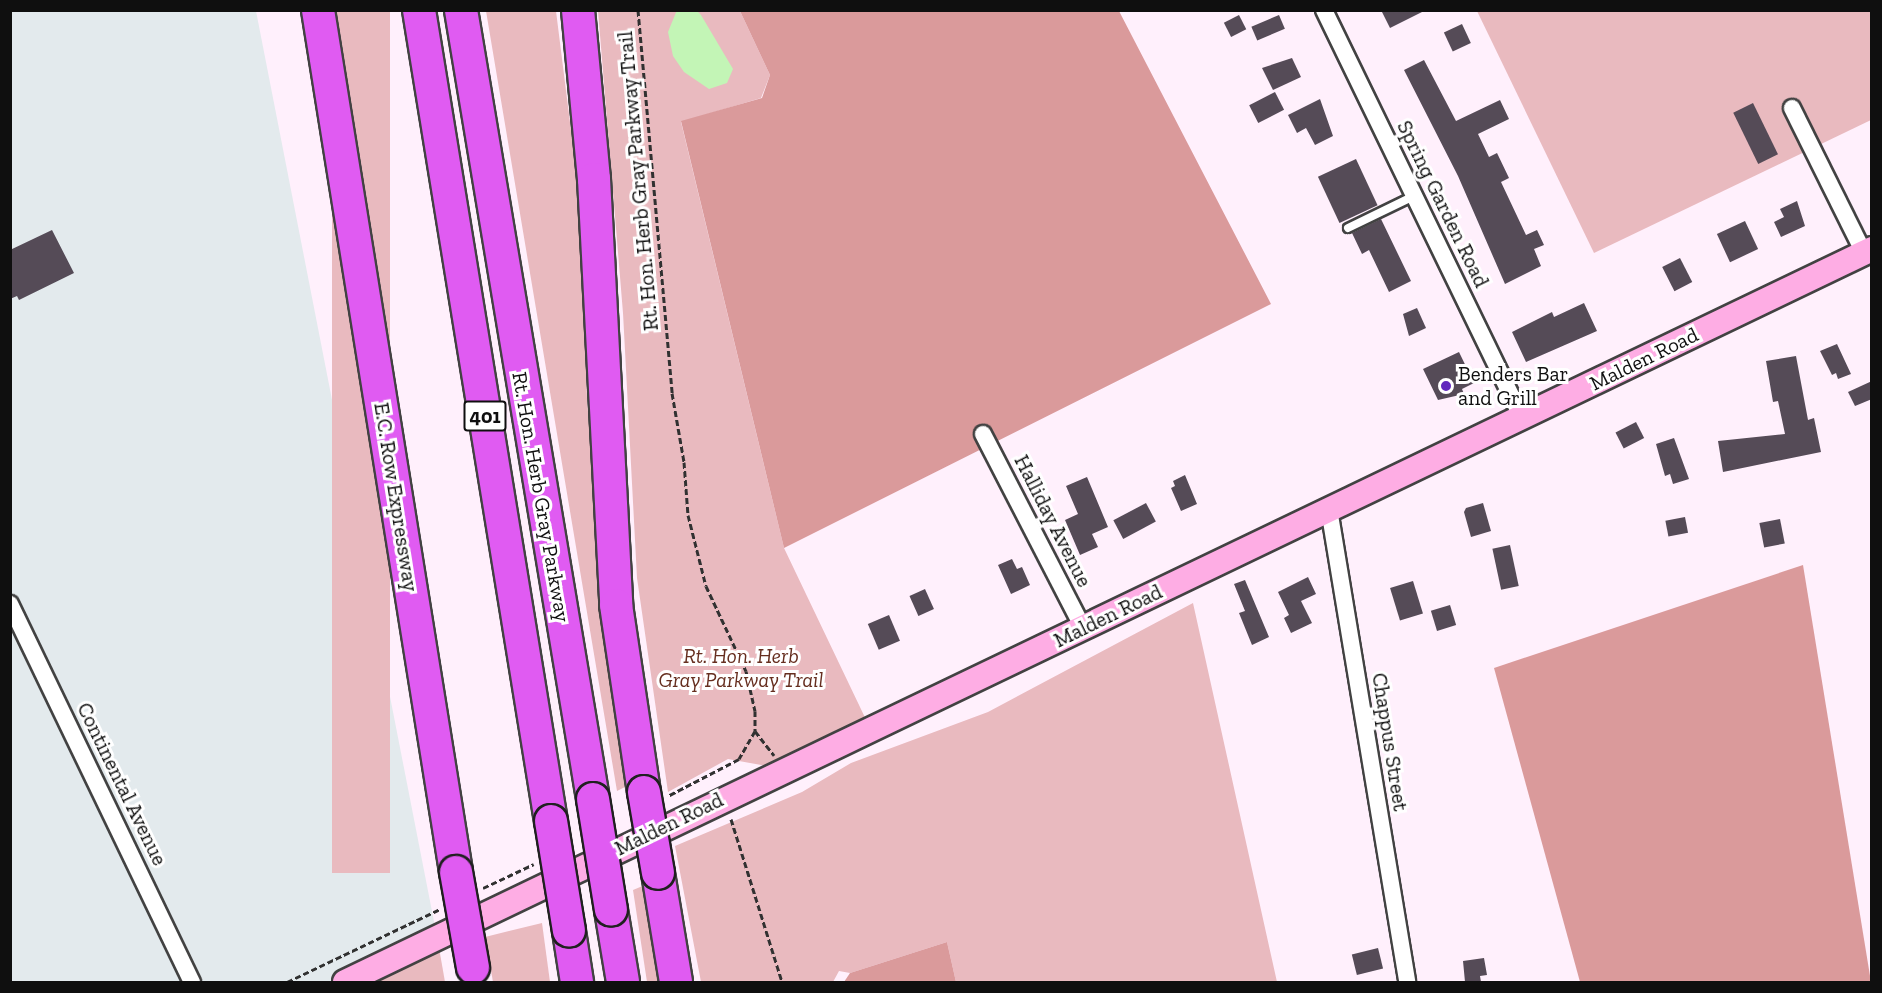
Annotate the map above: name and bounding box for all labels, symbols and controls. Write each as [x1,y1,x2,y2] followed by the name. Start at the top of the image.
[612,29,664,333] street label: Rt. Hon. Herb Gray Parkway Trail
[1392,116,1494,292] street label: Spring Garden Road
[1586,322,1702,396] street label: Malden Road
[1458,361,1568,411] place label: Benders Bar and Grill
[507,370,575,624] street label: Rt. Hon. Herb Gray Parkway
[1439,379,1453,393] marker: Benders Bar and Grill
[462,399,508,433] road number: 401
[369,401,423,593] street label: E.C. Row Expressway
[1009,450,1097,592] street label: Halliday Avenue
[1050,579,1166,653] street label: Malden Road
[658,643,824,693] park label: Rt. Hon. Herb Gray Parkway Trail
[1367,671,1413,813] street label: Chappus Street
[71,698,173,870] street label: Continental Avenue
[611,787,727,861] street label: Malden Road

